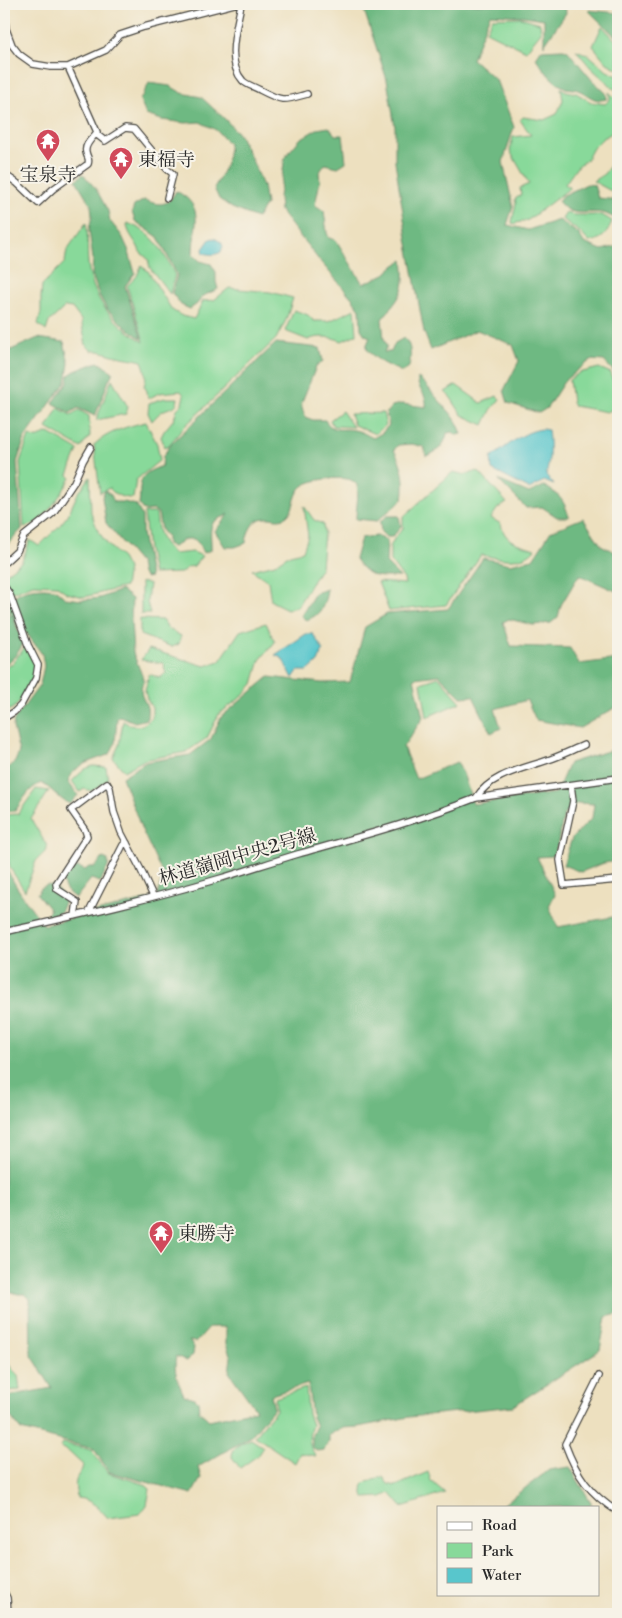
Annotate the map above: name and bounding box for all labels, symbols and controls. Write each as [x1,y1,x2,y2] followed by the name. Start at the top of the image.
[35,128,61,162] temple icon: 宝泉寺
[108,146,134,180] temple icon: 東福寺
[138,148,195,172] place label: 東福寺
[19,163,77,187] place label: 宝泉寺
[156,823,319,891] street label: 林道嶺岡中央2号線
[148,1220,174,1254] temple icon: 東勝寺
[178,1222,235,1246] place label: 東勝寺
[437,1506,600,1596] legend
[482,1516,517,1535] text: Road
[482,1542,514,1561] text: Park
[481,1566,522,1585] text: Water

